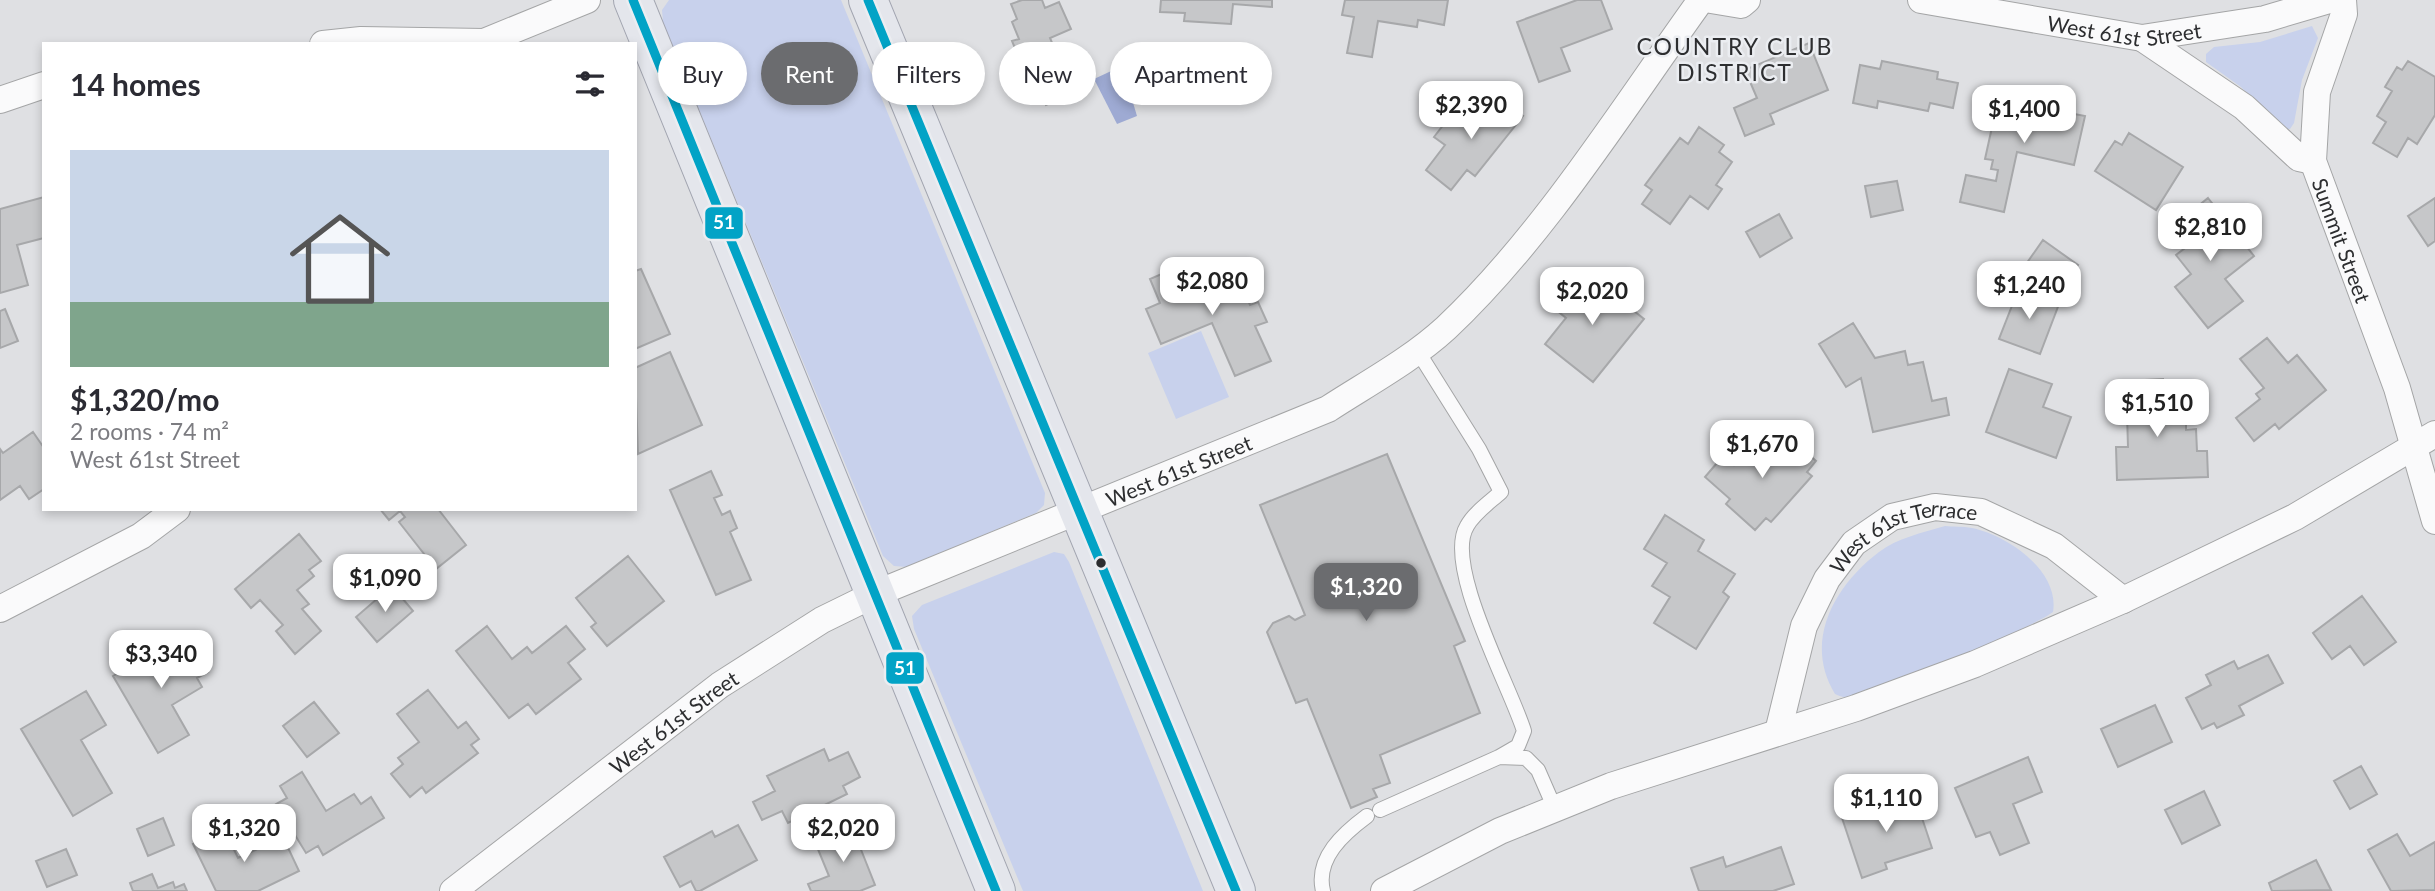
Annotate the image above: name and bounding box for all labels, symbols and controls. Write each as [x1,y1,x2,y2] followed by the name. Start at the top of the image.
[2045,9,2203,51] street label: West 61st Street
[1637,32,1833,86] district label: COUNTRY CLUB DISTRICT
[658,42,747,105] chip: Buy
[761,42,858,105] chip: Rent
[872,42,985,105] chip: Filters
[999,42,1096,105] chip: New
[1110,42,1272,105] chip: Apartment
[571,65,609,103] icon: filters
[70,66,201,102] text: 14 homes
[1414,82,1528,141] pin: $2,390
[1967,86,2081,145] pin: $1,400
[1435,90,1507,118] text: $2,390
[1988,94,2060,122] text: $1,400
[2308,174,2377,306] street label: Summit Street
[277,196,403,322] icon: home
[2153,204,2267,263] pin: $2,810
[704,206,744,240] line badge: 51
[713,210,735,233] text: 51
[2174,212,2246,240] text: $2,810
[1155,258,1269,317] pin: $2,080
[1972,262,2086,321] pin: $1,240
[1176,266,1248,294] text: $2,080
[1535,268,1649,327] pin: $2,020
[1993,270,2065,298] text: $1,240
[1556,276,1628,304] text: $2,020
[2100,380,2214,439] pin: $1,510
[70,381,219,417] text: $1,320/mo
[2121,388,2193,416] text: $1,510
[70,417,229,445] text: 2 rooms · 74 m²
[1705,420,1819,480] pin: $1,670
[1102,429,1256,511] street label: West 61st Street
[1726,429,1798,457] text: $1,670
[70,445,240,473] text: West 61st Street
[1824,494,1979,578] street label: West 61st Terrace
[328,554,442,614] pin: $1,090
[1094,556,1108,570] unlabelled marker
[349,563,421,591] text: $1,090
[1309,564,1423,623] pin: $1,320
[1330,572,1402,600] text: $1,320
[104,630,218,690] pin: $3,340
[125,639,197,667] text: $3,340
[885,651,925,685] line badge: 51
[894,656,916,679] text: 51
[604,664,743,779] street label: West 61st Street
[1829,774,1943,834] pin: $1,110
[1850,783,1922,811] text: $1,110
[187,804,301,864] pin: $1,320
[786,804,900,864] pin: $2,020
[208,813,280,841] text: $1,320
[807,813,879,841] text: $2,020

